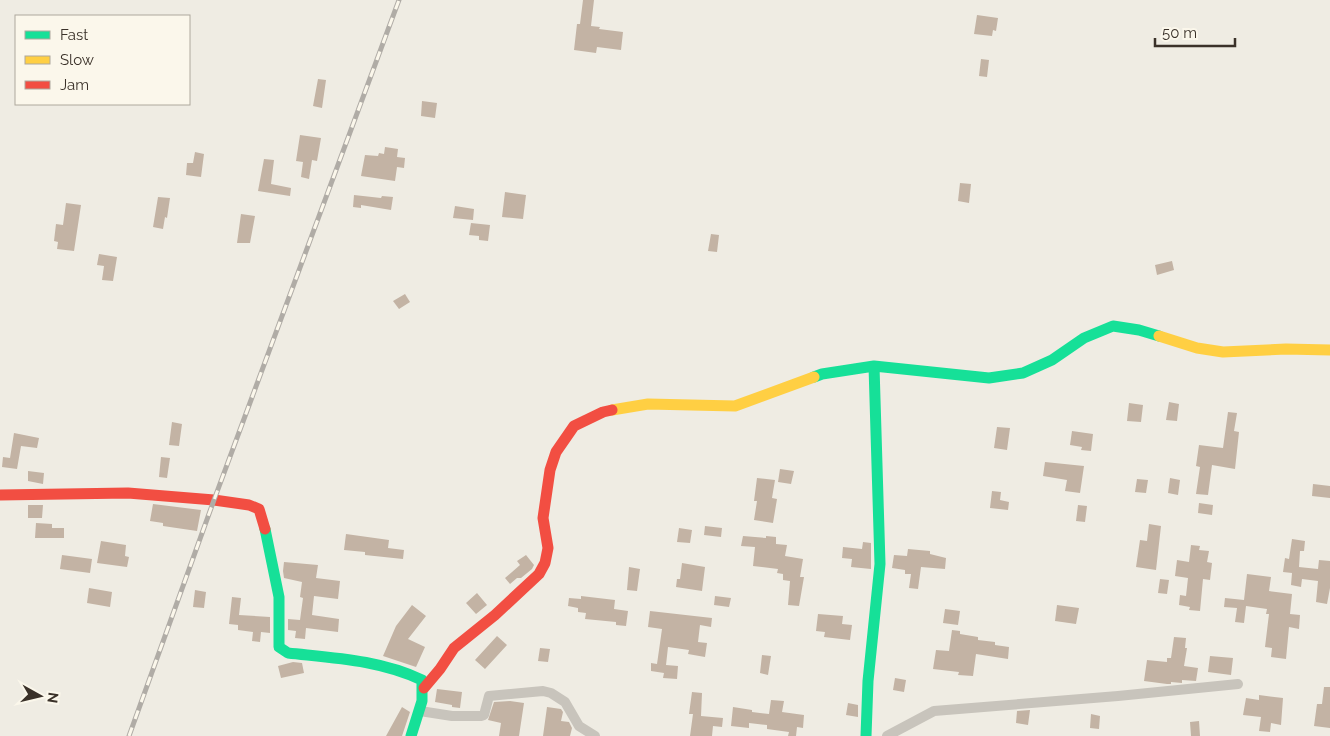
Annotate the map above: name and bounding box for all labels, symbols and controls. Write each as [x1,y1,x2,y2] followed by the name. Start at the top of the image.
[15,15,190,105] legend
[1155,15,1235,47] scale bar
[1162,24,1197,42] text: 50 m
[60,26,88,44] text: Fast
[60,51,94,69] text: Slow
[60,76,89,94] text: Jam
[15,671,65,721] north arrow
[44,691,62,704] text: N

